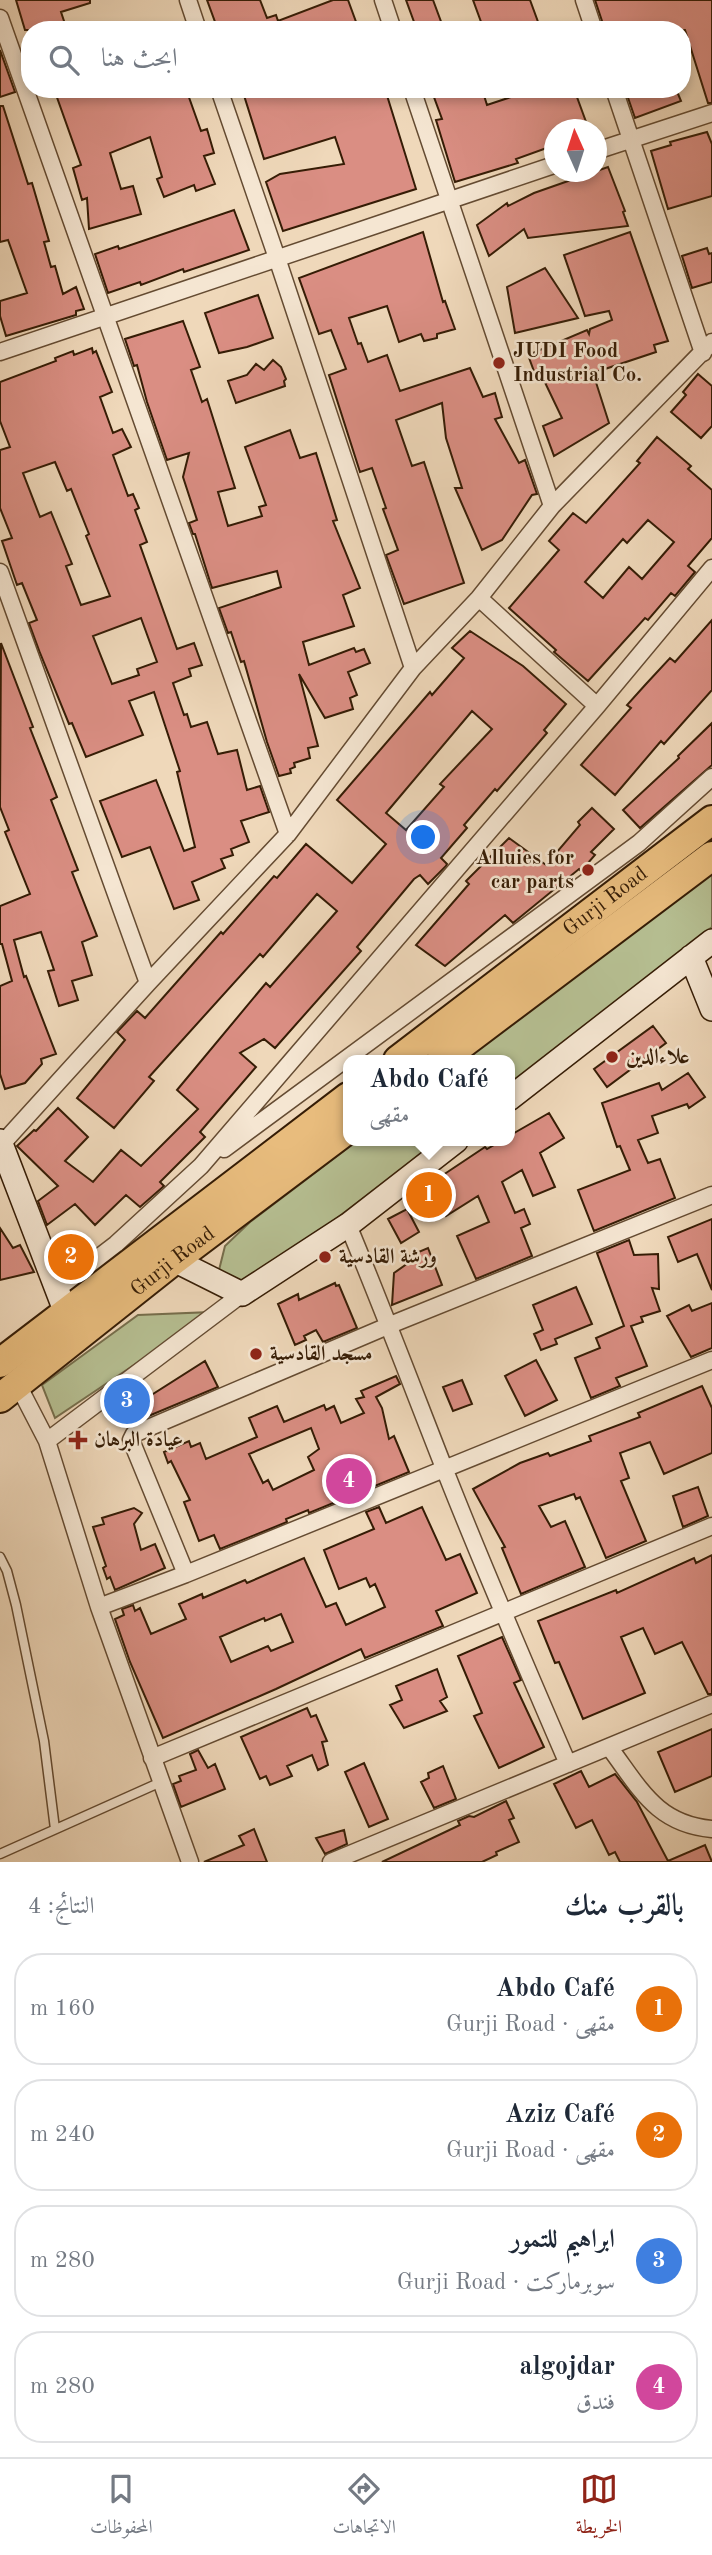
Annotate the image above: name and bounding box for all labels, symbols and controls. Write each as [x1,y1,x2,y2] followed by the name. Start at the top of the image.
[21,21,691,98] search box
[45,41,83,79] icon: search
[101,46,178,72] text: ابحث هنا
[544,119,607,182] north arrow
[513,341,642,386] place label: JUDI Food Industrial Co.
[491,355,507,371] marker: JUDI Food Industrial Co.
[406,820,440,854] your location
[476,848,574,893] place label: Alluies for car parts
[580,862,596,878] marker: Alluies for car parts
[559,863,652,940] street label: Gurji Road
[626,1047,689,1068] place label: علاءالدين
[604,1049,620,1065] marker: علاءالدين
[343,1055,515,1146] popup
[369,1067,489,1093] text: Abdo Café
[369,1104,409,1127] text: مقهى
[406,1169,452,1221] pin: 1
[127,1223,219,1301] street label: Gurji Road
[48,1231,94,1283] pin: 2
[339,1246,437,1269] place label: ورشة القادسية
[317,1249,333,1265] marker: ورشة القادسية
[270,1343,373,1365] place label: مسجد القادسية
[248,1346,264,1362] marker: مسجد القادسية
[104,1375,150,1427] pin: 3
[94,1429,183,1452] place label: عيادة البرهان
[68,1430,88,1450] marker: عيادة البرهان
[326,1455,372,1507] pin: 4
[565,1892,684,1922] text: بالقرب منك
[28,1895,95,1918] text: النتائج: 4
[496,1976,615,2002] text: Abdo Café
[30,1997,95,2020] text: 160 m
[652,1997,666,2020] text: 1
[446,2013,615,2036] text: مقهى · Gurji Road
[505,2102,615,2128] text: Aziz Café
[30,2123,95,2146] text: 240 m
[652,2123,666,2146] text: 2
[446,2139,615,2162] text: مقهى · Gurji Road
[510,2227,615,2253] text: ابراهيم للتمور
[30,2249,95,2272] text: 280 m
[652,2249,666,2272] text: 3
[397,2271,615,2294] text: سوبرماركت · Gurji Road
[519,2354,615,2380] text: algojdar
[30,2375,95,2398] text: 280 m
[652,2375,666,2398] text: 4
[576,2391,615,2414] text: فندق
[90,2470,153,2545] tab: المحفوظات
[333,2470,396,2545] tab: الاتجاهات
[576,2470,622,2545] tab: الخريطة

